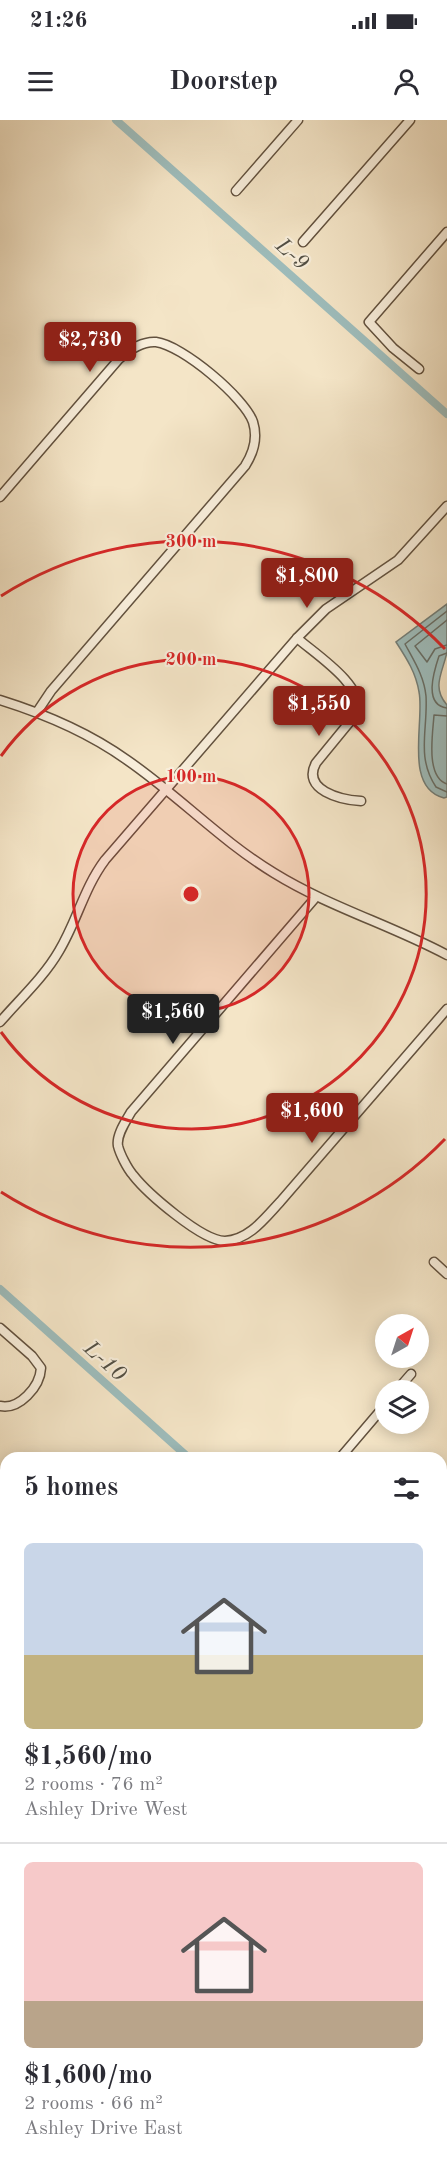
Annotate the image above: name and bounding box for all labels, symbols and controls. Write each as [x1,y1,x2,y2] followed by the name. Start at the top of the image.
[30,10,87,32] text: 21:26
[24,65,57,98] icon: menu
[390,65,423,98] icon: person
[169,68,278,95] text: Doorstep
[270,234,313,275] water label: L-9
[41,322,139,373] pin: $2,730
[58,331,122,351] text: $2,730
[166,533,216,551] text: 300 m
[258,558,356,609] pin: $1,800
[275,567,339,587] text: $1,800
[166,651,216,669] text: 200 m
[270,686,368,737] pin: $1,550
[287,695,351,715] text: $1,550
[166,768,216,786] text: 100 m
[181,884,201,904] centre of rings
[124,994,222,1045] pin: $1,560
[141,1003,205,1023] text: $1,560
[263,1093,361,1144] pin: $1,600
[280,1102,344,1122] text: $1,600
[375,1314,429,1368] north arrow
[375,1314,429,1434] map controls
[78,1336,130,1386] water label: L-10
[375,1380,429,1434] button: layers
[390,1472,423,1505] icon: filters
[24,1475,118,1501] text: 5 homes
[170,1582,278,1690] icon: home
[24,1744,152,1770] text: $1,560/mo
[24,1775,163,1795] text: 2 rooms · 76 m²
[24,1800,188,1820] text: Ashley Drive West
[170,1901,278,2009] icon: home
[24,2063,152,2089] text: $1,600/mo
[24,2094,163,2114] text: 2 rooms · 66 m²
[24,2119,183,2139] text: Ashley Drive East

